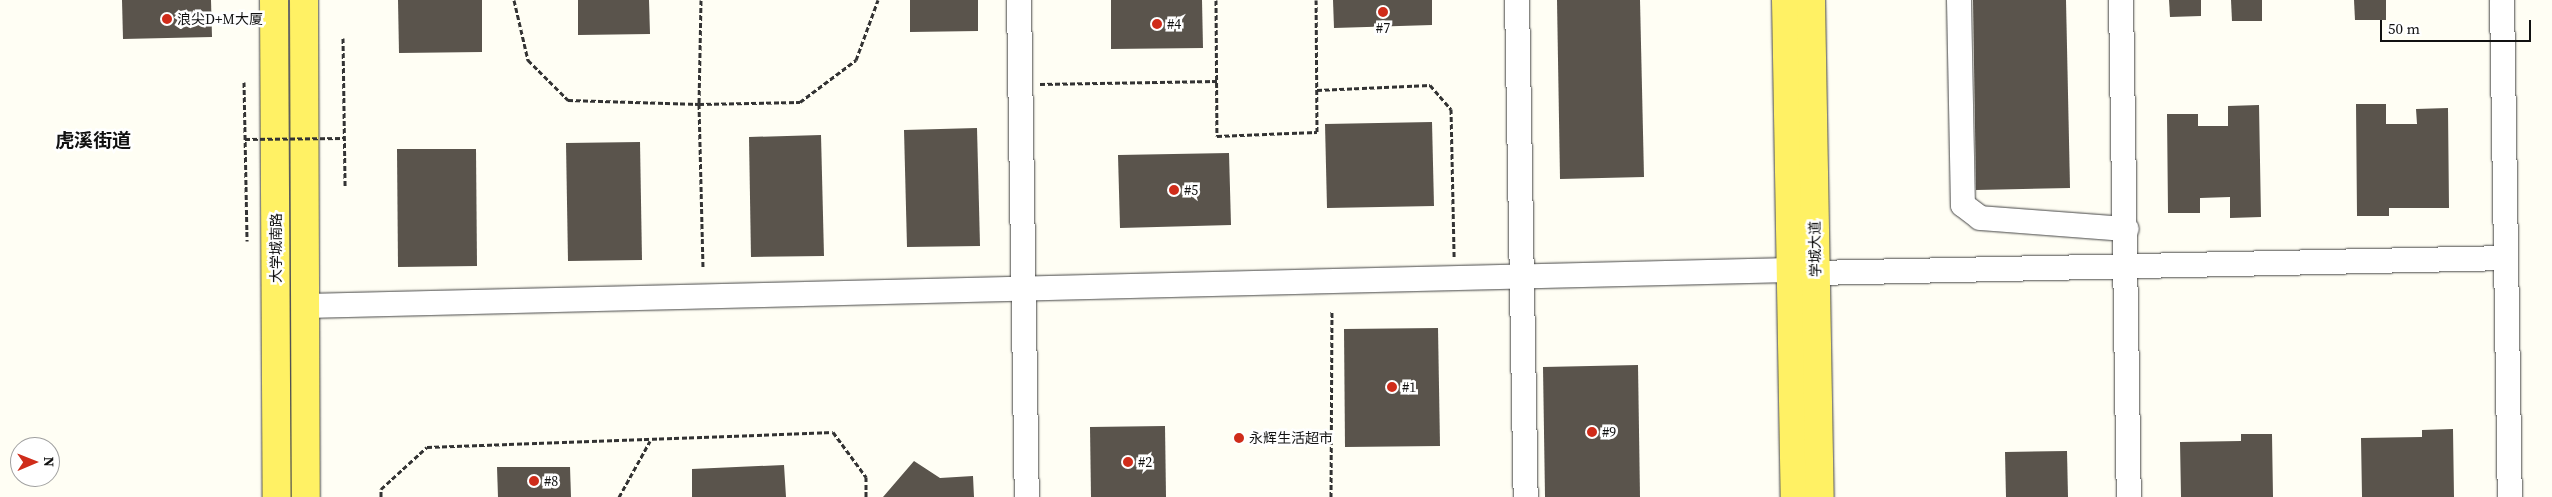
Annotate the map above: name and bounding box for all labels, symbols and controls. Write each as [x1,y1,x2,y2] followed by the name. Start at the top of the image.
[1377,6,1389,18] marker: #7
[2382,10,2533,42] scale bar
[177,11,263,27] place label: 浪尖D+M大厦
[161,13,173,25] marker: 浪尖D+M大厦
[1167,16,1181,32] place label: #4
[1151,18,1163,30] marker: #4
[2388,18,2420,39] text: 50 m
[1376,20,1390,36] place label: #7
[55,130,131,152] district label: 虎溪街道
[1184,182,1198,198] place label: #5
[1168,184,1180,196] marker: #5
[268,213,284,283] street label: 大学城南路
[1806,221,1824,277] street label: 学城大道
[1402,379,1416,395] place label: #1
[1386,381,1398,393] marker: #1
[1602,424,1616,440] place label: #9
[1586,426,1598,438] marker: #9
[1249,430,1333,446] place label: 永辉生活超市
[1233,432,1245,444] marker: 永辉生活超市
[10,437,60,487] north arrow
[1138,454,1152,470] place label: #2
[39,456,59,467] text: N
[1122,456,1134,468] marker: #2
[544,473,558,489] place label: #8
[528,475,540,487] marker: #8

